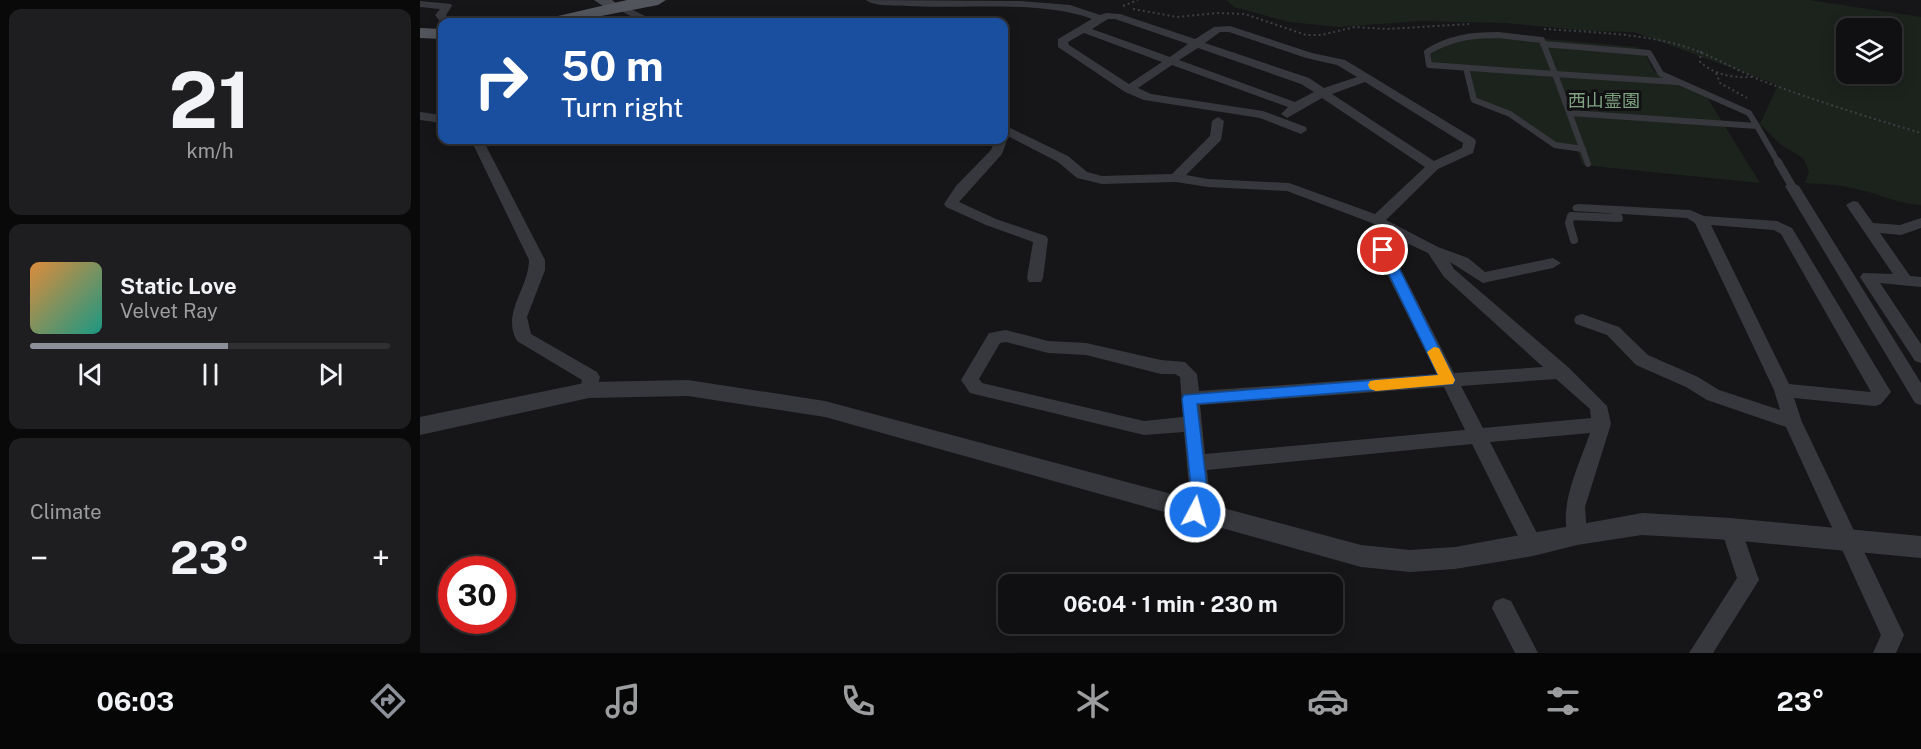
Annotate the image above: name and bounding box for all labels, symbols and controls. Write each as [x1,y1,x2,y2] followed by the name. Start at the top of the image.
[1836,18,1902,84] map controls
[1836,18,1902,84] button: layers
[561,41,664,90] text: 50 m
[462,42,540,120] icon: right
[169,54,251,146] text: 21
[1568,90,1640,111] park label: 西山霊園
[561,91,684,123] text: Turn right
[186,139,234,163] text: km/h
[1357,224,1408,275] pin
[1366,233,1399,266] icon: arrive
[120,273,237,299] text: Static Love
[120,299,218,323] text: Velvet Ray
[74,358,107,391] icon: previous
[194,358,227,391] icon: pause
[314,358,347,391] icon: next
[1163,480,1227,544] position arrow
[30,500,102,524] text: Climate
[170,531,250,584] text: 23°
[30,539,48,577] text: −
[372,539,390,577] text: +
[438,556,516,634] speed limit sign: 30
[1063,591,1278,617] text: 06:04 · 1 min · 230 m
[367,680,409,722] icon: directions
[602,680,644,722] icon: music
[837,680,879,722] icon: phone
[1072,680,1114,722] icon: climate
[1307,680,1349,722] icon: car
[1542,680,1584,722] icon: filters
[96,685,174,717] text: 06:03
[1777,685,1825,717] text: 23°

